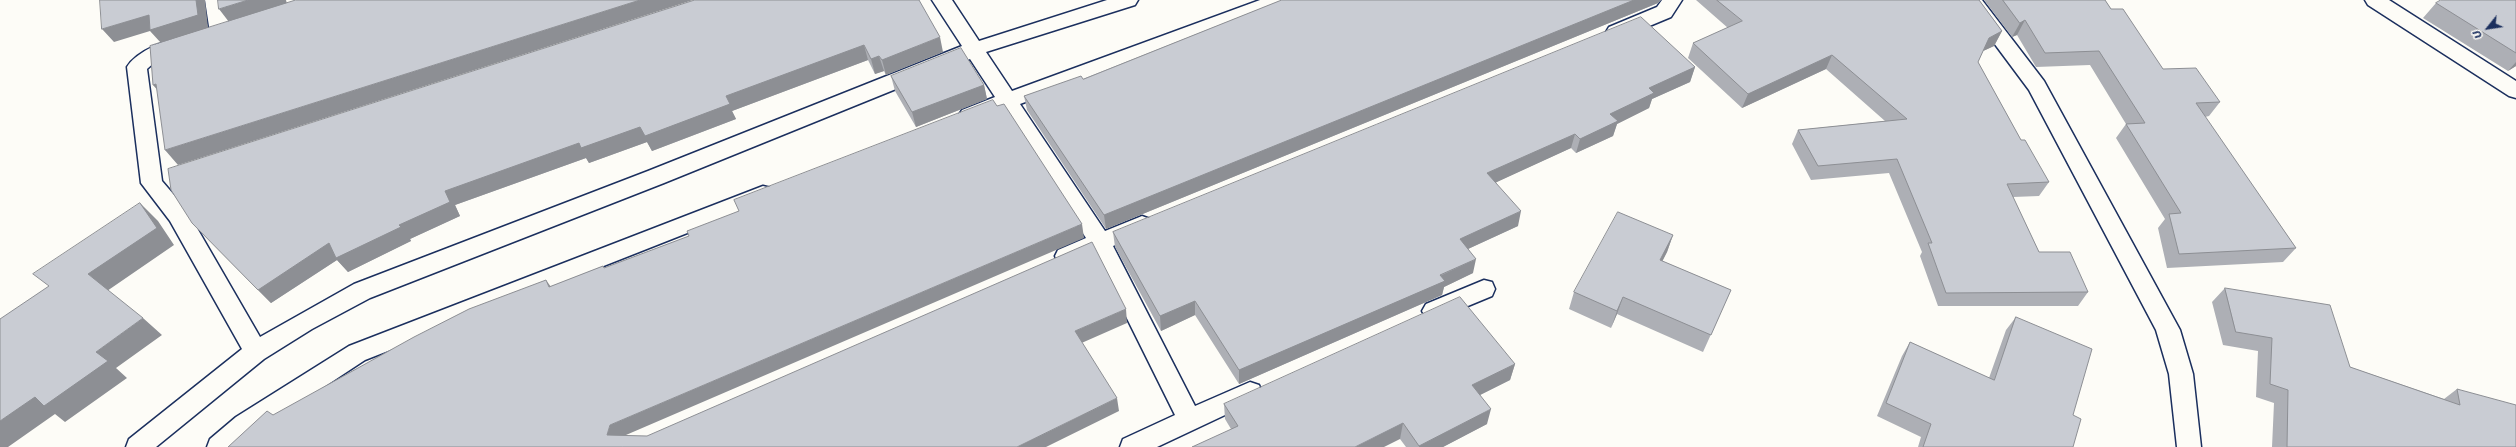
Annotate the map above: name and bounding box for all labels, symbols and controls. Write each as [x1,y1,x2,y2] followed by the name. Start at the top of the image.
[2468,8,2508,48] north arrow
[2467,26,2487,42] text: U

